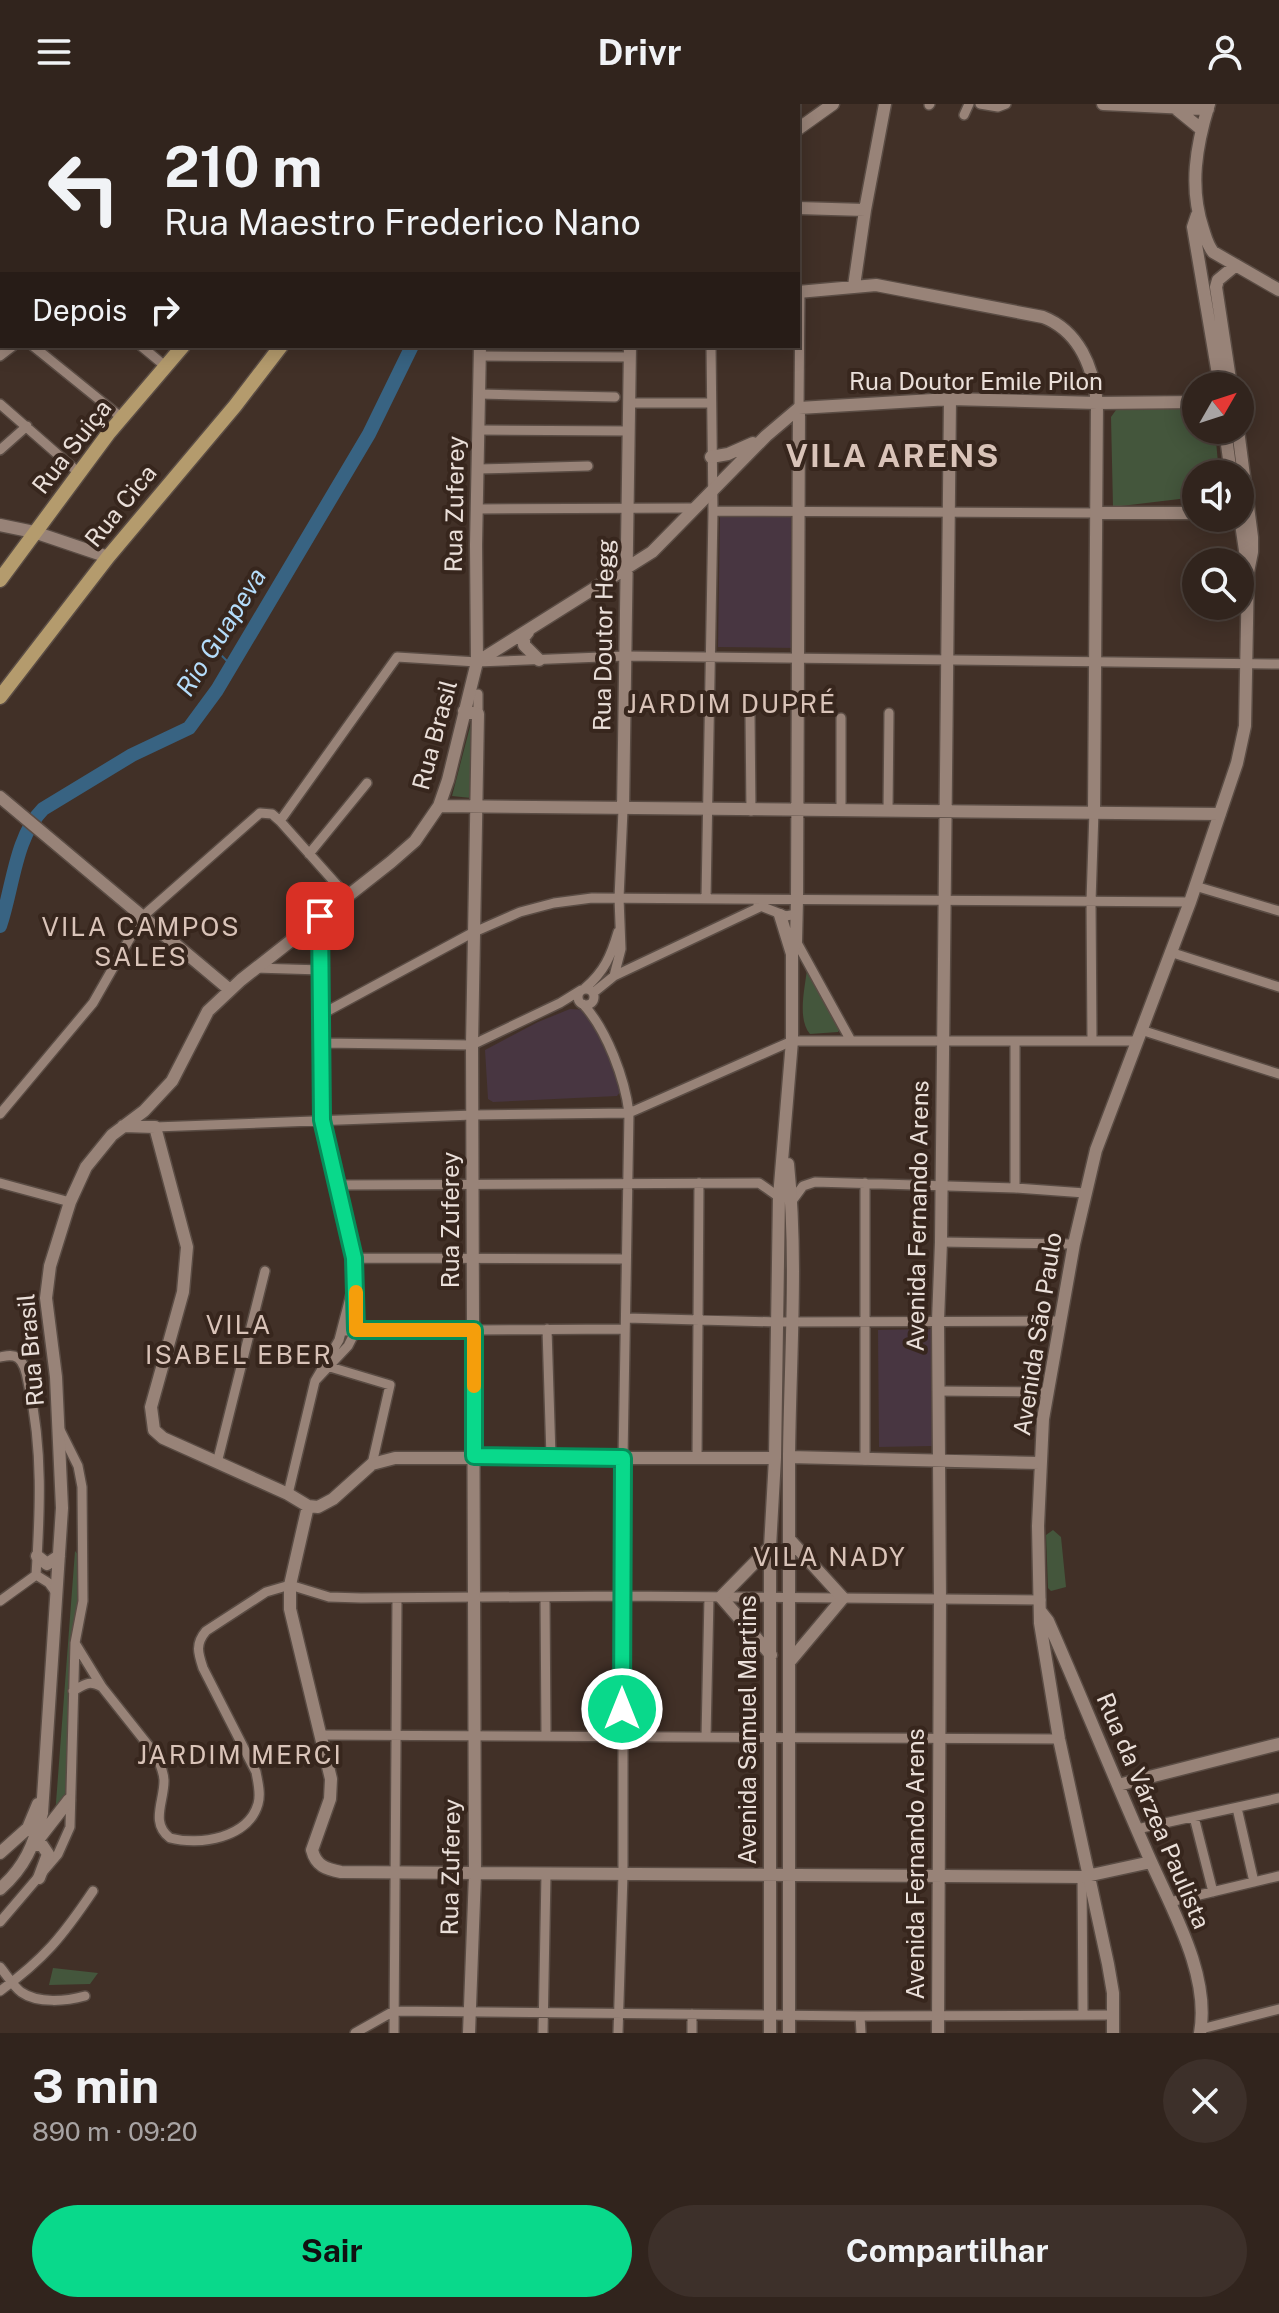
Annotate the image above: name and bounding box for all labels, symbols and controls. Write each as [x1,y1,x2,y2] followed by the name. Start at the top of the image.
[32,30,76,74] icon: menu
[1203,30,1247,74] icon: person
[598,31,681,73] text: Drivr
[164,134,322,200] text: 210 m
[32,136,136,240] icon: left
[164,201,641,243] text: Rua Maestro Frederico Nano
[143,288,187,332] icon: right
[32,292,127,328] text: Depois
[849,367,1103,395] street label: Rua Doutor Emile Pilon
[1182,372,1254,444] north arrow
[1182,372,1254,620] map controls
[26,394,117,499] street label: Rua Suiça
[439,435,469,573] street label: Rua Zuferey
[786,437,1000,474] district label: VILA ARENS
[79,459,162,552] street label: Rua Cica
[1182,460,1254,532] button: sound
[587,539,619,731] street label: Rua Doutor Hegg
[1182,548,1254,620] button: search
[169,562,272,702] water label: Rio Guapeva
[406,677,462,793] street label: Rua Brasil
[627,688,837,719] district label: JARDIM DUPRÉ
[286,882,354,950] pin
[298,894,342,938] icon: arrive
[41,911,241,972] district label: VILA CAMPOS SALES
[901,1080,933,1352] street label: Avenida Fernando Arens
[436,1152,464,1288] street label: Rua Zuferey
[1007,1230,1067,1437] street label: Avenida São Paulo
[11,1293,49,1407] street label: Rua Brasil
[145,1309,333,1370] district label: VILA ISABEL EBER
[753,1541,907,1572] district label: VILA NADY
[733,1595,761,1865] street label: Avenida Samuel Martins
[580,1667,664,1751] position arrow
[1092,1688,1216,1933] street label: Rua da Várzea Paulista
[901,1728,929,2000] street label: Avenida Fernando Arens
[137,1739,343,1770] district label: JARDIM MERCI
[435,1798,465,1936] street label: Rua Zuferey
[32,2057,159,2114] text: 3 min
[1163,2059,1247,2143] button: close
[32,2116,198,2147] text: 890 m · 09:20
[32,2205,632,2297] button: Sair
[648,2205,1247,2297] button: Compartilhar

